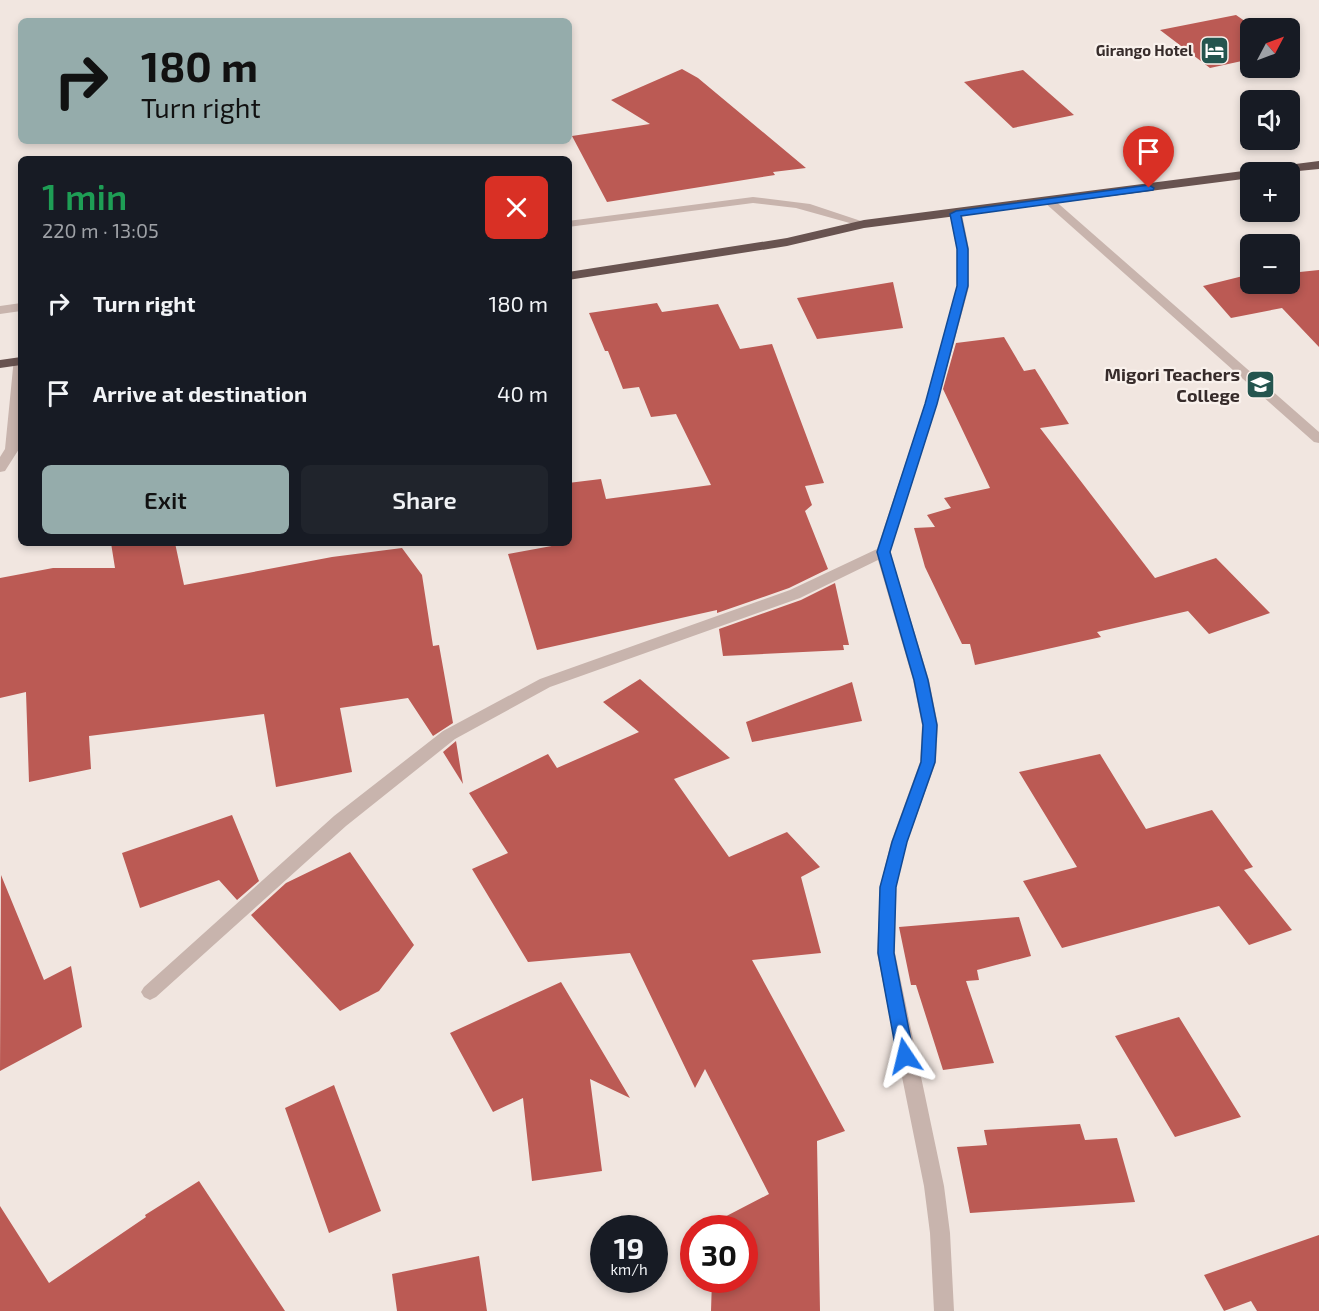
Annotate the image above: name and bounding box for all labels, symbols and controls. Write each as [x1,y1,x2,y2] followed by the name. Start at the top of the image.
[1240,18,1300,78] north arrow
[1240,18,1300,294] map controls
[1198,34,1230,66] hotel icon: Girango Hotel
[141,40,258,90] text: 180 m
[1096,41,1193,59] place label: Girango Hotel
[42,42,120,120] icon: right
[1240,90,1300,150] button: sound
[141,91,261,123] text: Turn right
[1123,126,1174,188] pin
[1132,135,1165,168] icon: arrive
[1240,162,1300,222] button: +
[42,174,127,217] text: 1 min
[485,176,548,239] button: close
[42,218,159,242] text: 220 m · 13:05
[1240,234,1300,294] button: −
[42,287,75,320] icon: right
[93,290,195,316] text: Turn right
[488,290,548,316] text: 180 m
[1105,363,1240,406] place label: Migori Teachers College
[1245,368,1277,400] school or university icon: Migori Teachers College
[42,377,75,410] icon: arrive
[93,380,307,406] text: Arrive at destination
[497,380,548,406] text: 40 m
[42,465,289,534] button: Exit
[301,465,548,534] button: Share
[873,1024,937,1088] position arrow
[680,1215,758,1293] speed limit sign: 30
[614,1229,644,1265] text: 19
[610,1260,648,1278] text: km/h

